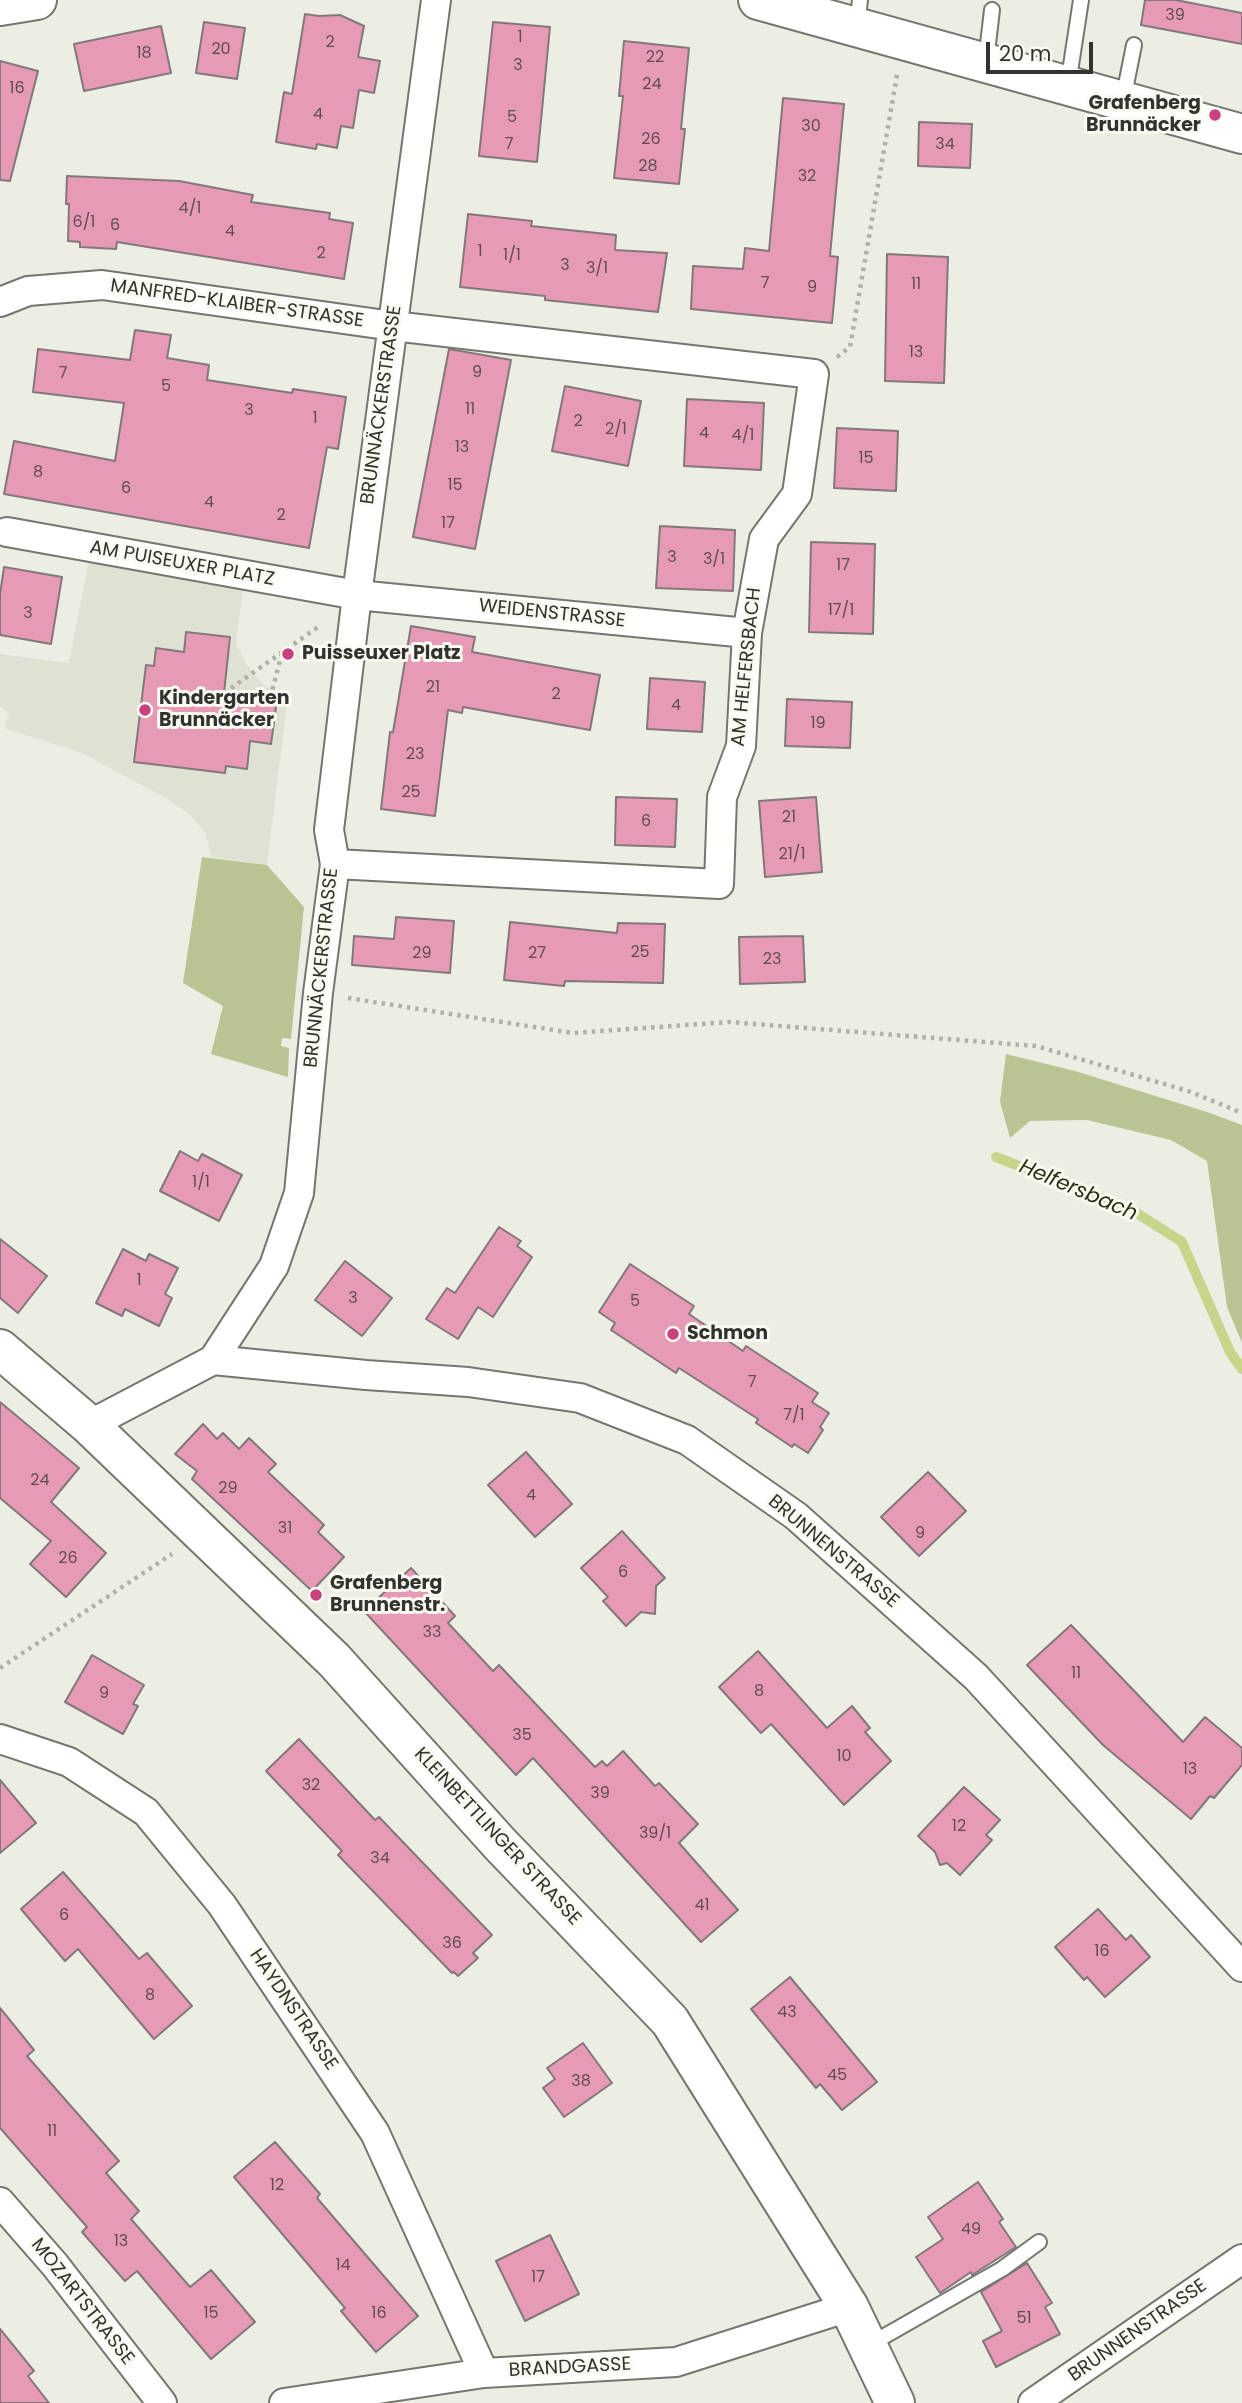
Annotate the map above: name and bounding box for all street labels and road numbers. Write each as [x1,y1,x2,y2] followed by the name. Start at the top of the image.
[109,275,365,333] street label: MANFRED-KLAIBER-STRASSE
[357,304,407,506] street label: BRUNNÄCKERSTRASSE
[88,537,276,591] street label: AM PUISEUXER PLATZ
[727,586,767,748] street label: AM HELFERSBACH
[478,595,626,633] street label: WEIDENSTRASSE
[300,867,344,1069] street label: BRUNNÄCKERSTRASSE
[763,1491,903,1613] street label: BRUNNENSTRASSE
[409,1743,585,1931] street label: KLEINBETTLINGER STRASSE
[244,1945,342,2075] street label: HAYDNSTRASSE
[26,2234,138,2370] street label: MOZARTSTRASSE
[1064,2275,1212,2387] street label: BRUNNENSTRASSE
[508,2353,632,2383] street label: BRANDGASSE

